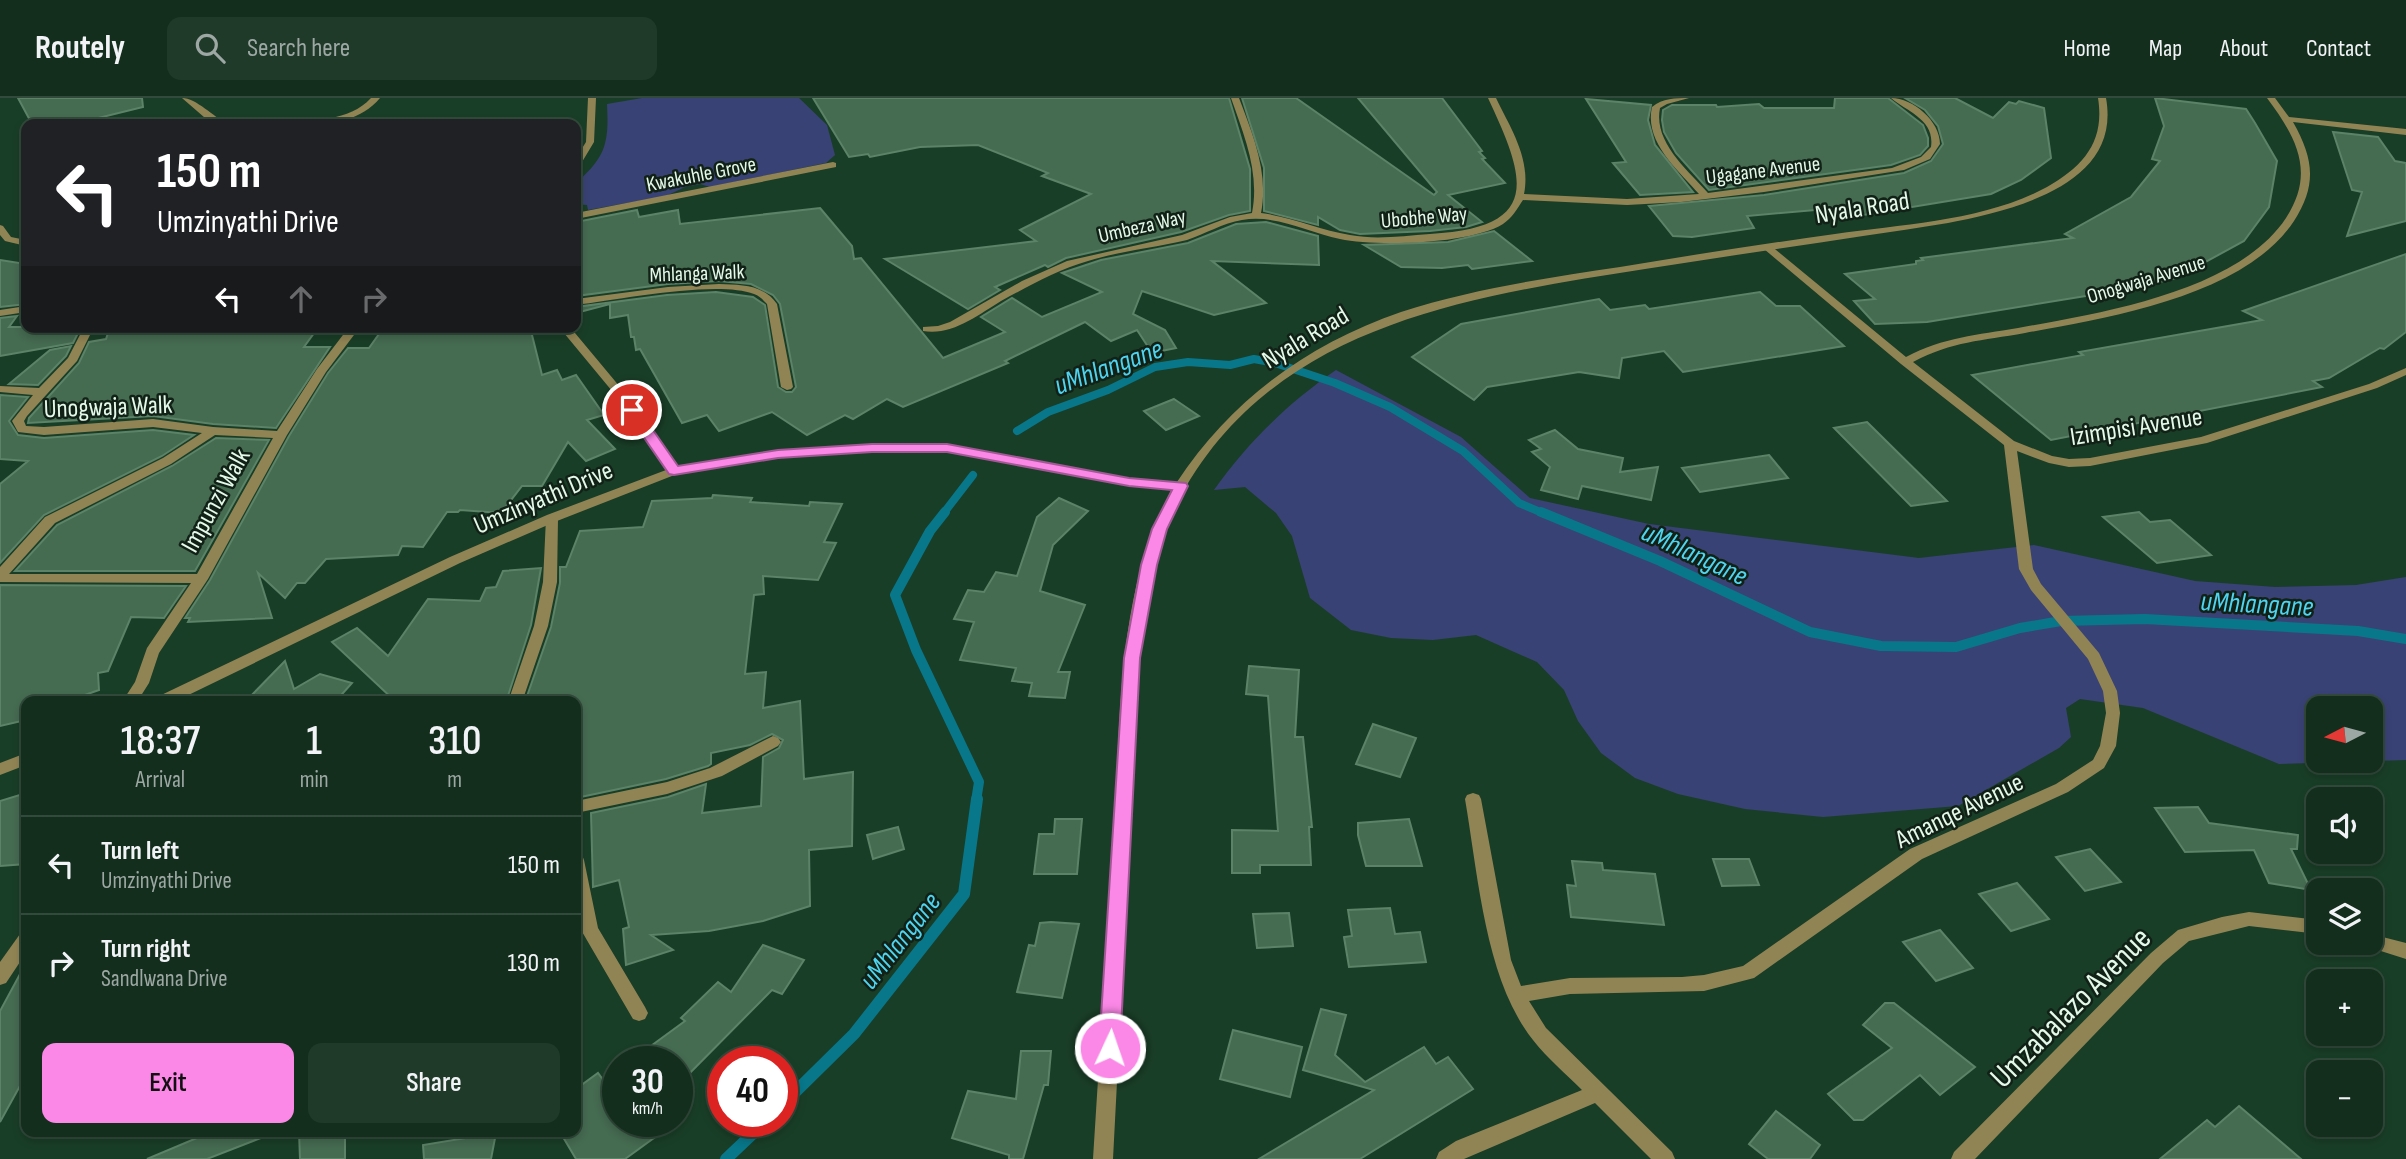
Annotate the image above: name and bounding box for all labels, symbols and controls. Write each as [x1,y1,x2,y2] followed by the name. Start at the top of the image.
[167,17,657,80] search box
[35,28,125,68] text: Routely
[191,29,229,67] icon: search
[247,33,350,64] text: Search here
[2063,34,2111,63] text: Home
[2149,34,2182,63] text: Map
[2220,34,2268,63] text: About
[2306,34,2371,63] text: Contact
[157,143,261,202] text: 150 m
[42,147,133,238] icon: left
[1705,151,1822,190] street label: Ugagane Avenue
[644,152,758,197] street label: Kwakuhle Grove
[1813,186,1912,231] street label: Nyala Road
[1380,201,1468,234] street label: Ubobhe Way
[157,203,339,242] text: Umzinyathi Drive
[1096,204,1188,249] street label: Umbeza Way
[2084,250,2208,309] street label: Onogwaja Avenue
[649,259,745,288] street label: Mhlanga Walk
[209,280,247,318] icon: left
[282,280,320,318] icon: ahead
[355,280,393,318] icon: right
[1257,300,1355,376] street label: Nyala Road
[1050,333,1167,402] water label: uMhlangane
[602,380,662,440] pin
[43,390,173,425] street label: Unogwaja Walk
[613,391,651,429] icon: arrive
[2068,402,2205,453] street label: Izimpisi Avenue
[175,443,258,558] street label: Impunzi Walk
[469,455,618,542] street label: Umzinyathi Drive
[1636,516,1753,593] water label: uMhlangane
[2200,585,2314,624] water label: uMhlangane
[2306,696,2384,774] north arrow
[2306,696,2383,1137] map controls
[120,716,200,767] text: 18:37
[306,716,322,767] text: 1
[428,716,481,767] text: 310
[136,766,185,794] text: Arrival
[300,766,329,794] text: min
[447,766,462,794] text: m
[1890,767,2029,856] street label: Amanqe Avenue
[2306,787,2383,864] button: sound
[101,836,179,867] text: Turn left
[42,846,80,884] icon: left
[508,850,560,881] text: 150 m
[101,867,232,895] text: Umzinyathi Drive
[2306,878,2383,955] button: layers
[852,886,948,996] water label: uMhlangane
[1982,919,2160,1097] street label: Umzabalazo Avenue
[101,934,190,965] text: Turn right
[42,944,80,982] icon: right
[508,948,560,979] text: 130 m
[101,965,227,993] text: Sandlwana Drive
[2306,969,2383,1046] button: +
[1073,1011,1147,1085] position arrow
[42,1043,294,1123] button: Exit
[308,1043,560,1123] button: Share
[707,1046,798,1137] speed limit sign: 40
[2306,1060,2383,1137] button: −
[631,1061,664,1104] text: 30
[632,1098,663,1119] text: km/h

